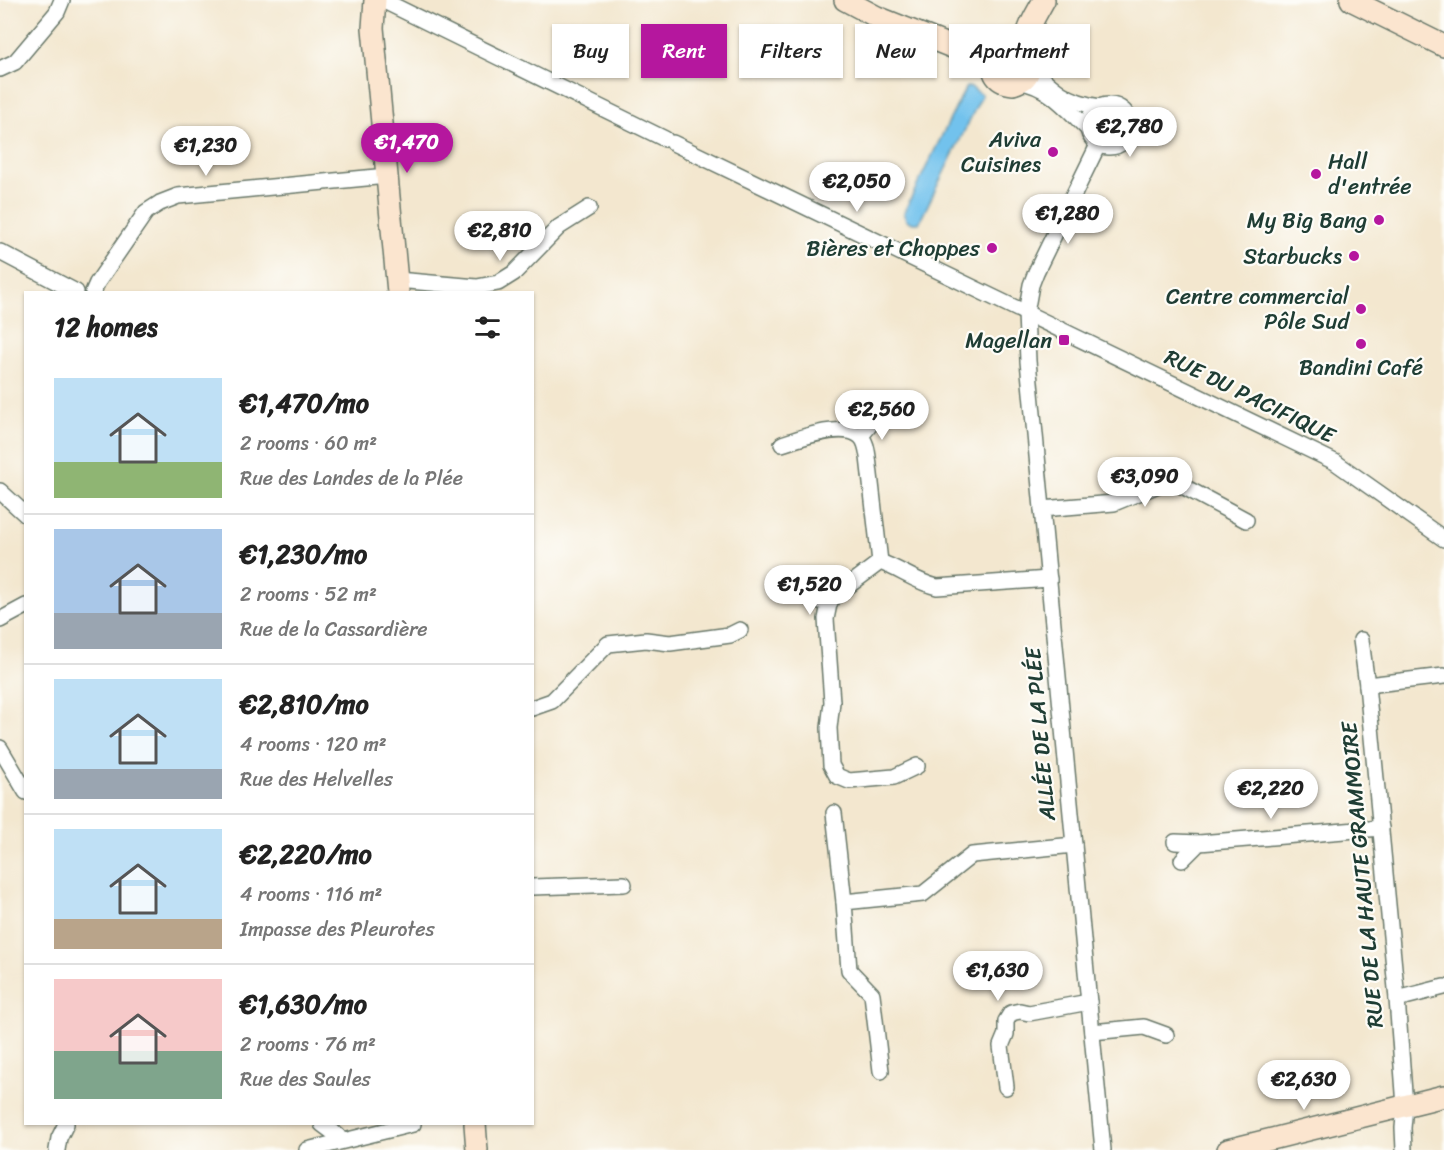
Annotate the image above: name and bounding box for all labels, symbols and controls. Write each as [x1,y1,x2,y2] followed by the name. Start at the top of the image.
[552,24,629,78] chip: Buy
[641,24,727,78] chip: Rent
[739,24,843,78] chip: Filters
[855,24,937,78] chip: New
[949,24,1090,78] chip: Apartment
[1081,107,1179,158] pin: €2,780
[1097,109,1163,144] text: €2,780
[961,120,1042,184] place label: Aviva Cuisines
[358,123,456,174] pin: €1,470
[375,125,439,160] text: €1,470
[157,126,255,177] pin: €1,230
[175,128,237,163] text: €1,230
[1328,142,1412,206] place label: Hall d'entrée
[1046,145,1060,159] marker: Aviva Cuisines
[808,162,906,213] pin: €2,050
[823,164,891,199] text: €2,050
[1309,167,1323,181] marker: Hall d'entrée
[1019,194,1117,245] pin: €1,280
[1036,196,1100,231] text: €1,280
[1247,201,1367,240] place label: My Big Bang
[451,211,549,262] pin: €2,810
[468,213,532,248] text: €2,810
[1372,213,1386,227] marker: My Big Bang
[806,229,981,268] place label: Bières et Choppes
[1243,237,1342,276] place label: Starbucks
[985,241,999,255] marker: Bières et Choppes
[1347,249,1361,263] marker: Starbucks
[1166,277,1350,341] place label: Centre commercial Pôle Sud
[1354,302,1368,316] marker: Centre commercial Pôle Sud
[54,304,158,350] text: 12 homes
[471,311,504,344] icon: filters
[965,321,1052,360] place label: Magellan
[1057,333,1071,347] marker: Magellan
[1354,337,1368,351] marker: Bandini Café
[1158,338,1344,455] street label: RUE DU PACIFIQUE
[1299,348,1423,387] place label: Bandini Café
[240,380,369,426] text: €1,470/mo
[833,390,931,441] pin: €2,560
[849,392,915,427] text: €2,560
[102,402,174,474] icon: home
[240,426,377,461] text: 2 rooms · 60 m²
[1096,457,1194,508] pin: €3,090
[1111,459,1179,494] text: €3,090
[240,461,463,496] text: Rue des Landes de la Plée
[240,531,367,577] text: €1,230/mo
[102,553,174,625] icon: home
[761,565,859,616] pin: €1,520
[778,567,842,602] text: €1,520
[240,577,377,612] text: 2 rooms · 52 m²
[240,612,428,647] text: Rue de la Cassardière
[1013,644,1067,823] street label: ALLÉE DE LA PLÉE
[240,681,369,727] text: €2,810/mo
[102,703,174,775] icon: home
[1329,719,1395,1030] street label: RUE DE LA HAUTE GRAMMOIRE
[240,727,387,762] text: 4 rooms · 120 m²
[240,762,393,797] text: Rue des Helvelles
[1222,769,1320,820] pin: €2,220
[1238,771,1304,806] text: €2,220
[240,831,372,877] text: €2,220/mo
[102,853,174,925] icon: home
[240,877,382,912] text: 4 rooms · 116 m²
[240,912,435,947] text: Impasse des Pleurotes
[949,951,1047,1002] pin: €1,630
[967,953,1029,988] text: €1,630
[240,981,367,1027] text: €1,630/mo
[102,1003,174,1075] icon: home
[240,1027,376,1062] text: 2 rooms · 76 m²
[1255,1060,1353,1111] pin: €2,630
[240,1062,371,1097] text: Rue des Saules
[1271,1062,1337,1097] text: €2,630

